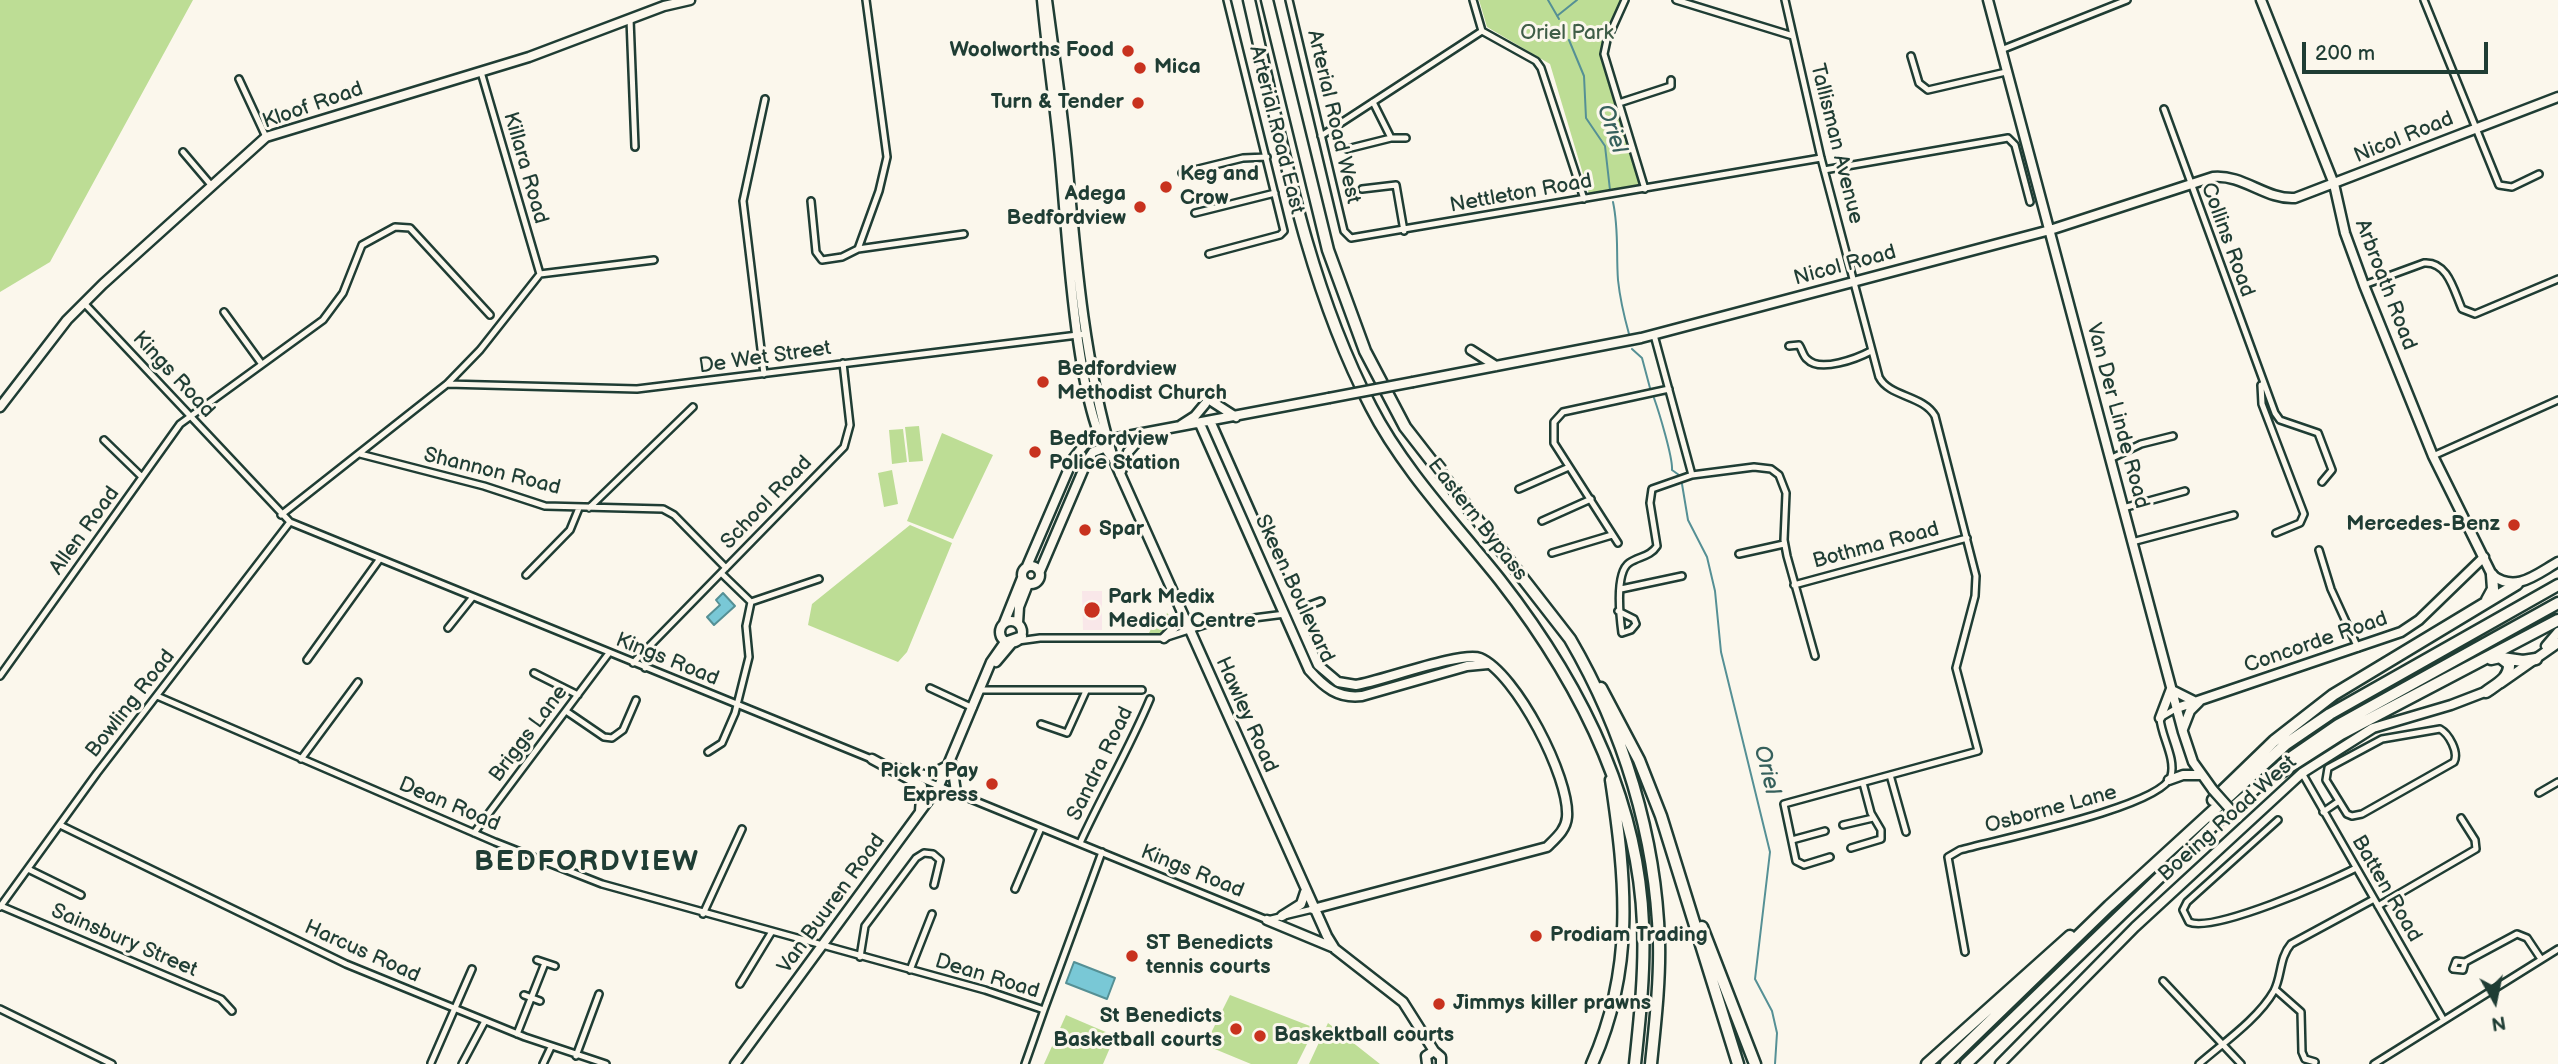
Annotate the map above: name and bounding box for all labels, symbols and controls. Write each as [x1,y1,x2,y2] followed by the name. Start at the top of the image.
[1520,21,1614,47] park label: Oriel Park
[1301,28,1365,206] street label: Arterial Road West
[2306,28,2492,72] scale bar
[949,38,1114,64] place label: Woolworths Food
[2315,41,2375,66] text: 200 m
[1120,43,1136,59] marker: Woolworths Food
[1243,43,1309,217] street label: Arterial Road East
[1154,55,1201,81] place label: Mica
[1132,60,1148,76] marker: Mica
[1804,61,1868,227] street label: Tallisman Avenue
[259,77,367,135] street label: Kloof Road
[991,90,1124,116] place label: Turn & Tender
[1130,95,1146,111] marker: Turn & Tender
[1590,101,1632,157] water label: Oriel
[2351,107,2457,169] street label: Nicol Road
[497,109,553,227] street label: Killara Road
[1180,162,1259,212] place label: Keg and Crow
[1448,169,1594,219] street label: Nettleton Road
[1158,179,1174,195] marker: Keg and Crow
[2195,179,2259,301] street label: Collins Road
[1007,182,1126,232] place label: Adega Bedfordview
[1132,199,1148,215] marker: Adega Bedfordview
[2349,216,2421,354] street label: Arbroath Road
[1791,240,1899,292] street label: Nicol Road
[2080,320,2154,512] street label: Van Der Linde Road
[127,326,219,424] street label: Kings Road
[697,336,833,380] street label: De Wet Street
[1057,357,1227,407] place label: Bedfordview Methodist Church
[1035,374,1051,390] marker: Bedfordview Methodist Church
[1049,427,1180,477] place label: Bedfordview Police Station
[421,443,563,501] street label: Shannon Road
[1027,444,1043,460] marker: Bedfordview Police Station
[716,451,818,555] street label: School Road
[1421,454,1533,586] street label: Eastern Bypass
[45,482,125,580] street label: Allen Road
[1249,511,1339,667] street label: Skeen Boulevard
[2346,512,2500,538] place label: Mercedes-Benz
[1099,517,1144,543] place label: Spar
[1810,517,1942,575] street label: Bothma Road
[2506,517,2522,533] marker: Mercedes-Benz
[1077,522,1093,538] marker: Spar
[1108,585,1256,635] place label: Park Medix Medical Centre
[1082,600,1102,620] marker: Park Medix Medical Centre
[2241,607,2391,679] street label: Concorde Road
[612,628,722,692] street label: Kings Road
[81,645,181,763] street label: Bowling Road
[1209,653,1283,777] street label: Hawley Road
[484,681,574,787] street label: Briggs Lane
[1063,703,1139,825] street label: Sandra Road
[1747,742,1785,798] water label: Oriel
[2154,750,2302,888] street label: Boeing Road West
[880,759,978,809] place label: Pick n Pay Express
[395,772,503,838] street label: Dean Road
[984,776,1000,792] marker: Pick n Pay Express
[1982,780,2120,840] street label: Osborne Lane
[773,829,891,979] street label: Van Buuren Road
[2345,831,2427,947] street label: Batten Road
[1137,840,1247,904] street label: Kings Road
[475,846,699,880] district label: BEDFORDVIEW
[47,899,201,983] street label: Sainsbury Street
[300,915,424,989] street label: Harcus Road
[1550,923,1708,949] place label: Prodiam Trading
[1528,928,1544,944] marker: Prodiam Trading
[1146,931,1273,981] place label: ST Benedicts tennis courts
[1124,948,1140,964] marker: ST Benedicts tennis courts
[932,949,1042,1005] street label: Dean Road
[2460,966,2530,1036] north arrow
[1453,991,1651,1017] place label: Jimmys killer prawns
[1431,996,1447,1012] marker: Jimmys killer prawns
[1053,1004,1222,1054] place label: St Benedicts Basketball courts
[2490,1010,2507,1035] text: N
[1228,1021,1244,1037] marker: St Benedicts Basketball courts
[1274,1023,1454,1049] place label: Baskektball courts
[1252,1028,1268,1044] marker: Baskektball courts

